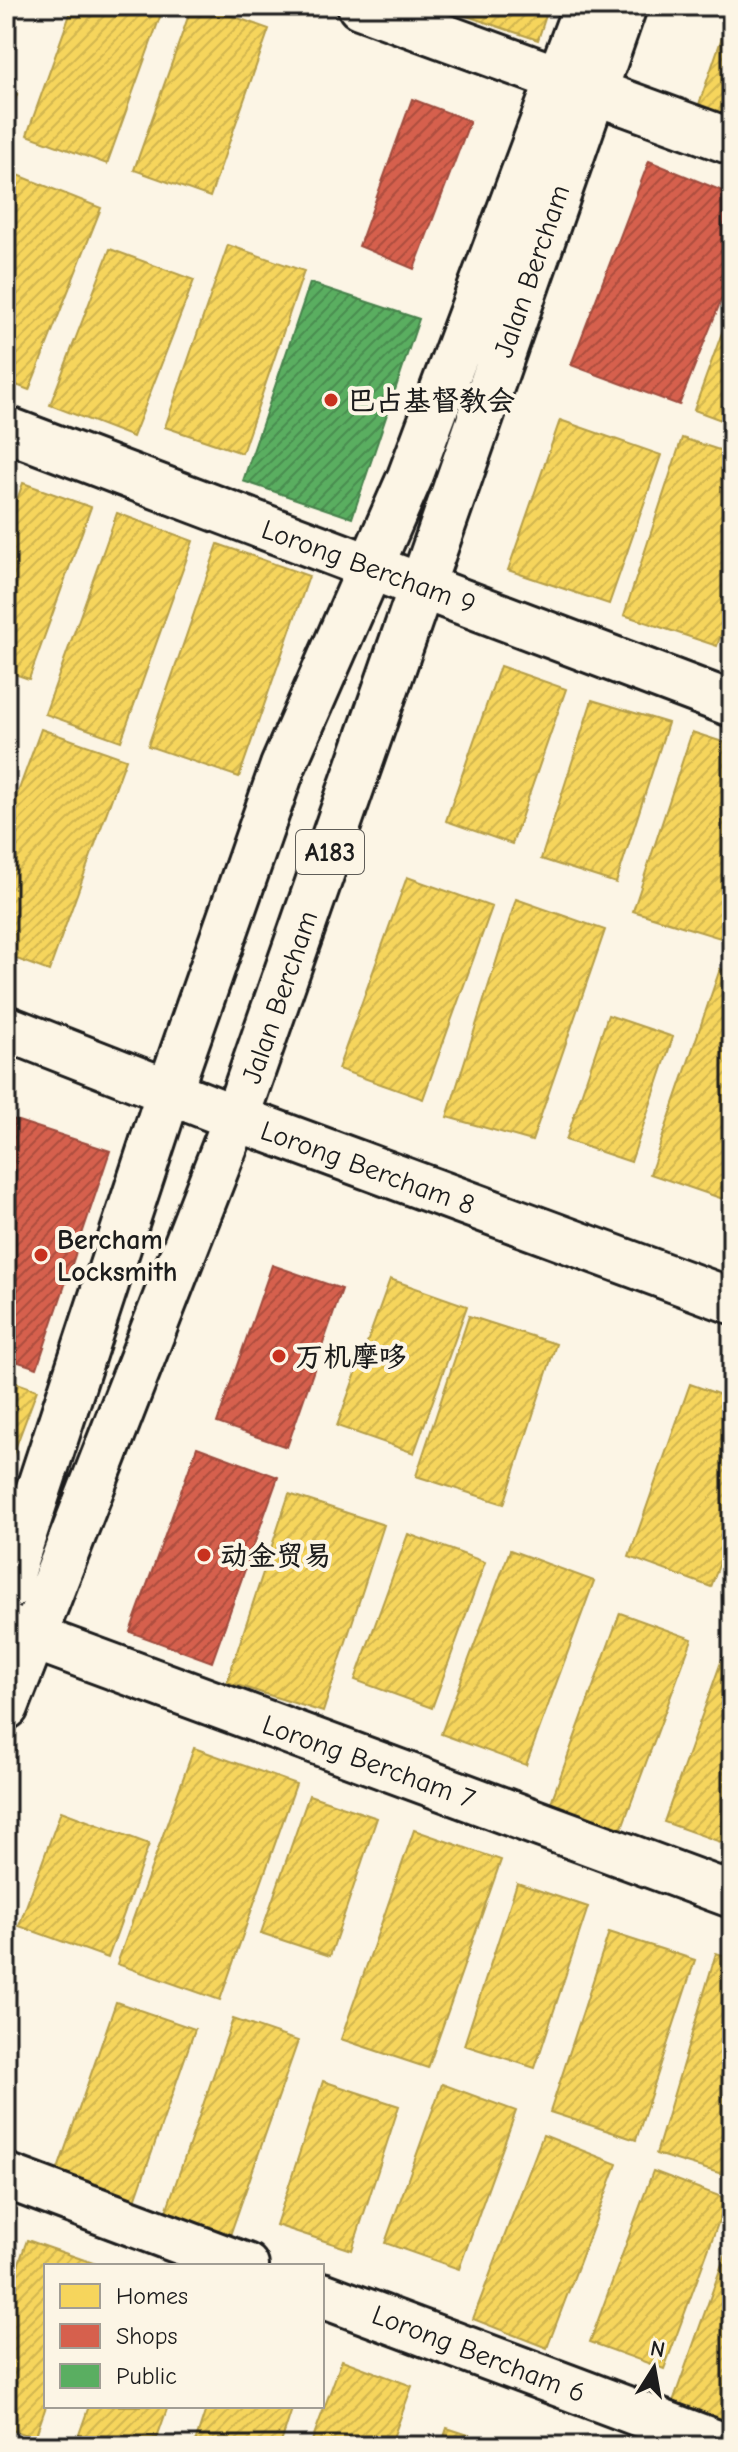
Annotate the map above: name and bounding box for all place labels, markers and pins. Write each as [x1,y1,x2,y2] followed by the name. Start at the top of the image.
[347,385,515,417] place label: 巴占基督教会
[322,391,340,409] marker: 巴占基督教会
[57,1224,178,1288] place label: Bercham Locksmith
[32,1246,50,1264] marker: Bercham Locksmith
[295,1341,407,1373] place label: 万机摩哆
[270,1347,288,1365] marker: 万机摩哆
[220,1540,332,1572] place label: 动金贸易
[195,1546,213,1564] marker: 动金贸易

